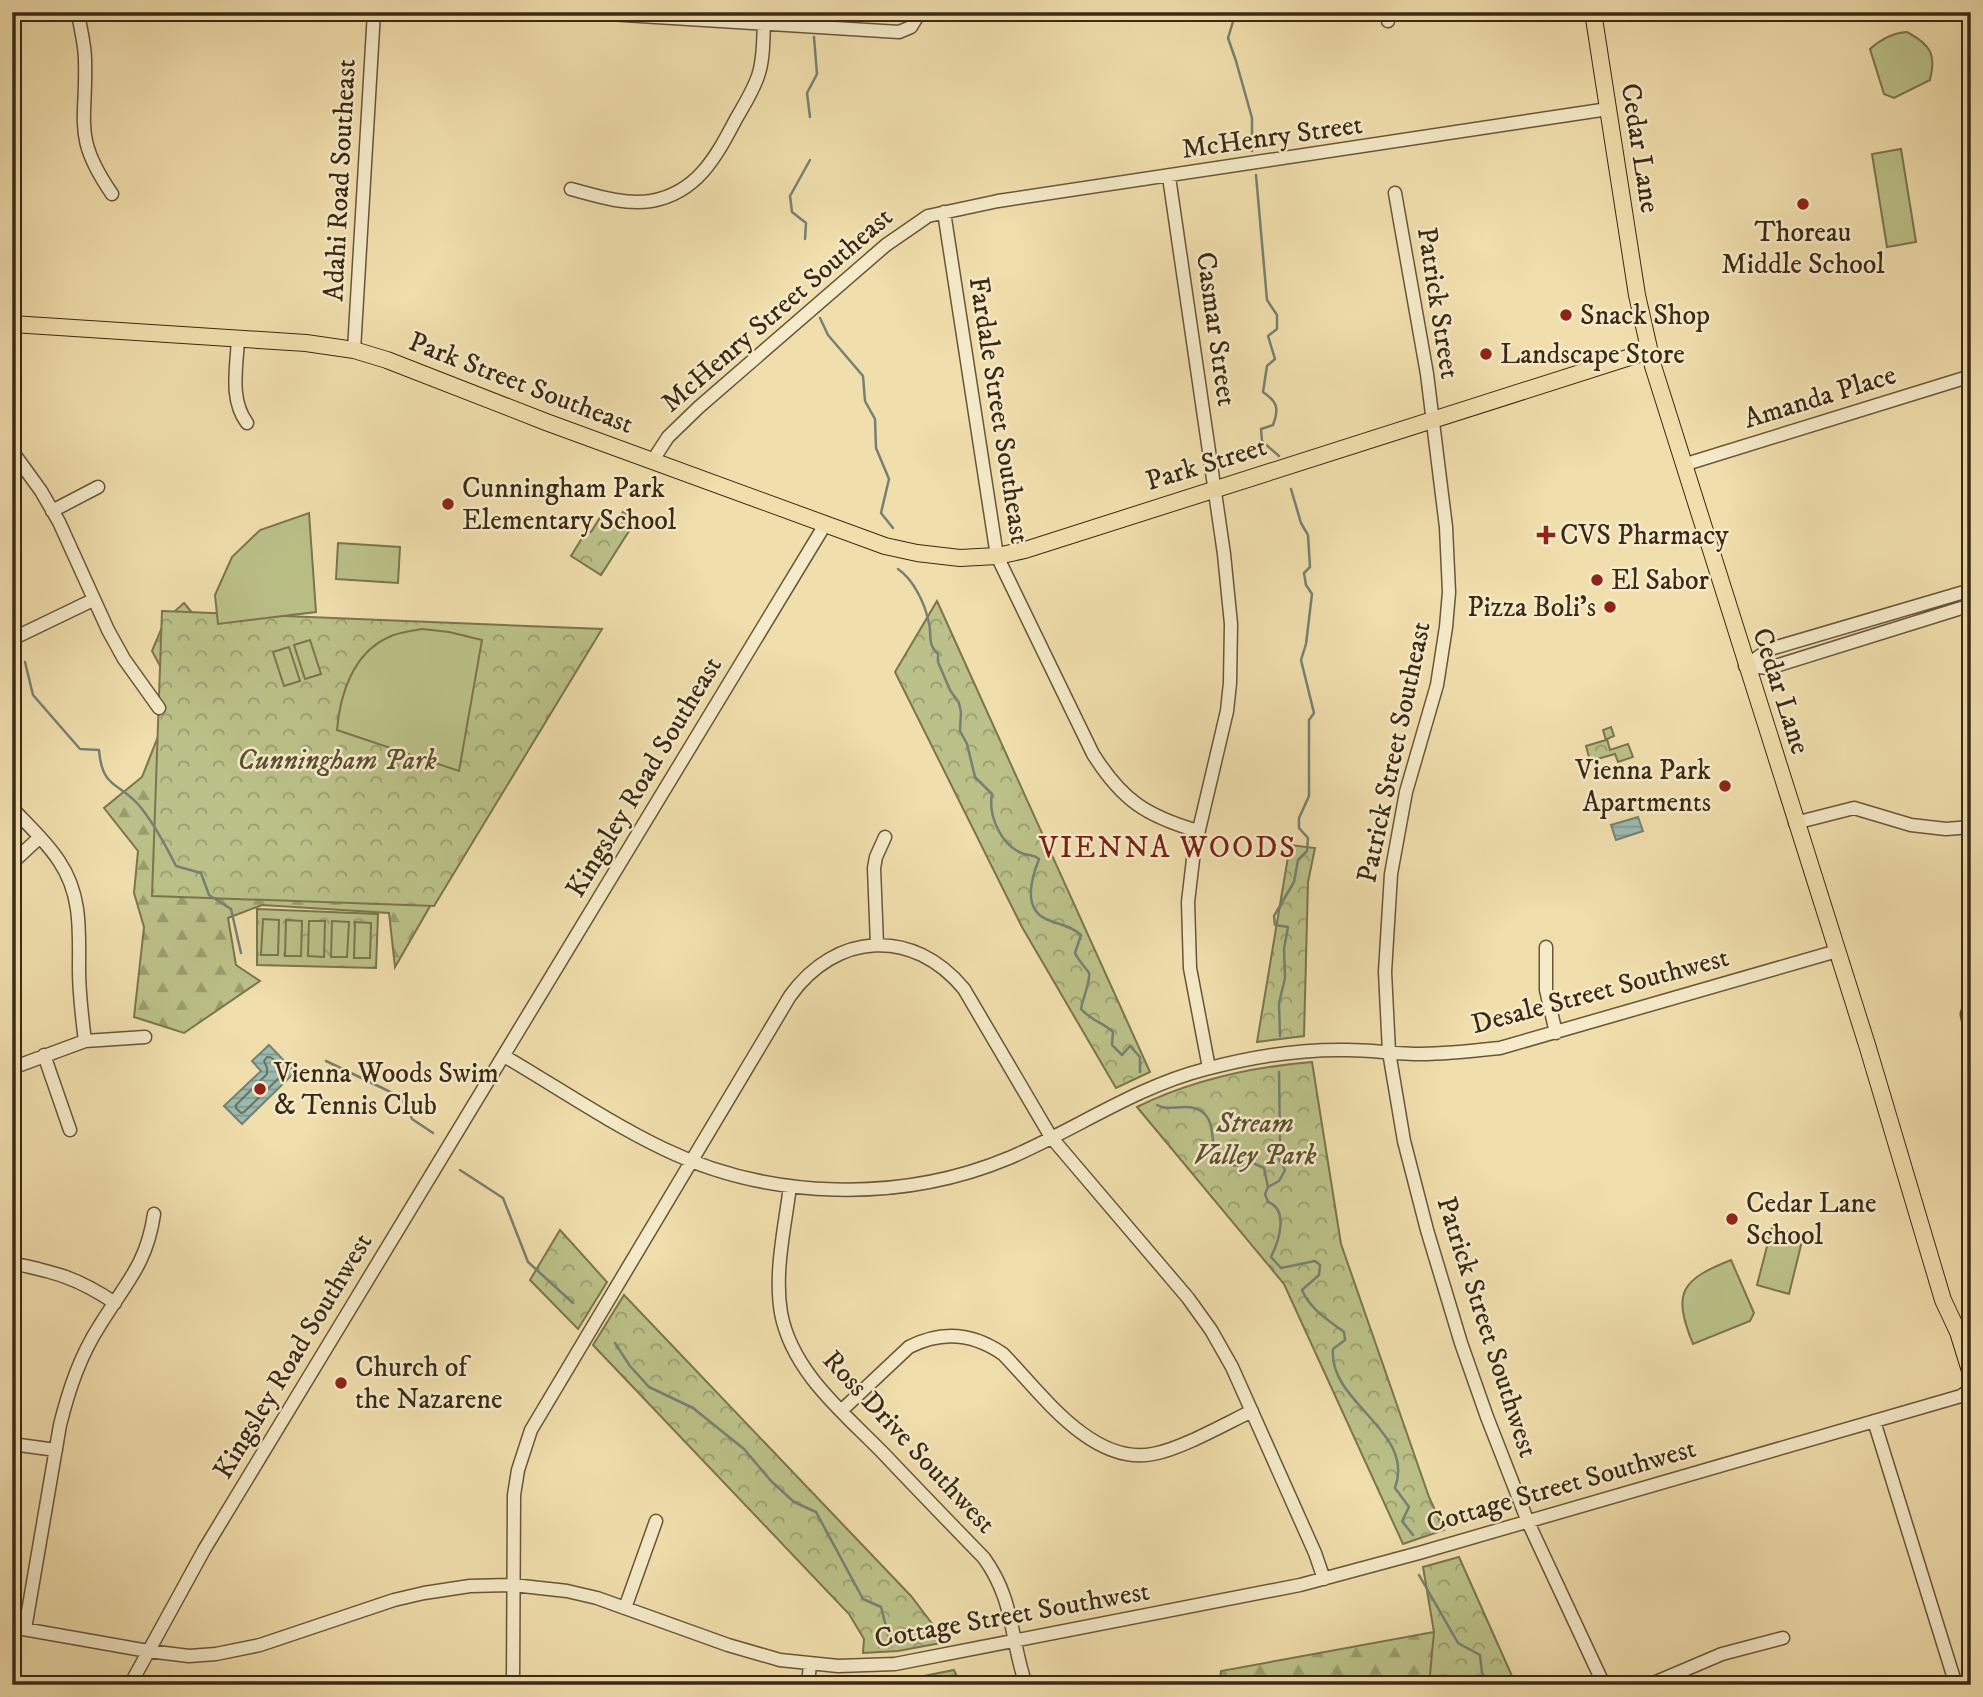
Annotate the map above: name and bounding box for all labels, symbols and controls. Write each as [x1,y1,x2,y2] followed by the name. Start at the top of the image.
[316,58,364,302] street label: Adahi Road Southeast
[1612,81,1668,215] street label: Cedar Lane
[1179,107,1365,167] street label: McHenry Street
[1795,196,1811,212] marker: Thoreau Middle School
[654,200,900,420] street label: McHenry Street Southeast
[1721,215,1885,282] place label: Thoreau Middle School
[1409,225,1467,381] street label: Patrick Street
[1188,250,1244,408] street label: Casmar Street
[961,274,1037,546] street label: Fardale Street Southeast
[1580,298,1710,333] place label: Snack Shop
[1558,307,1574,323] marker: Snack Shop
[404,324,638,442] street label: Park Street Southeast
[1500,337,1685,372] place label: Landscape Store
[1478,346,1494,362] marker: Landscape Store
[1740,357,1900,437] street label: Amanda Place
[1141,429,1271,499] street label: Park Street
[462,471,677,538] place label: Cunningham Park Elementary School
[440,496,456,512] marker: Cunningham Park Elementary School
[1560,518,1729,553] place label: CVS Pharmacy
[1538,527,1554,543] marker: CVS Pharmacy
[1611,563,1709,598] place label: El Sabor
[1589,572,1605,588] marker: El Sabor
[1467,590,1596,625] place label: Pizza Boli's
[1602,599,1618,615] marker: Pizza Boli's
[1349,618,1439,886] street label: Patrick Street Southeast
[1744,623,1818,759] street label: Cedar Lane
[558,650,730,904] street label: Kingsley Road Southeast
[237,743,437,778] park label: Cunningham Park
[1574,753,1711,820] place label: Vienna Park Apartments
[1717,778,1733,794] marker: Vienna Park Apartments
[1038,830,1297,867] district label: VIENNA WOODS
[1468,940,1733,1042] street label: Desale Street Southwest
[273,1056,499,1123] place label: Vienna Woods Swim & Tennis Club
[252,1081,268,1097] marker: Vienna Woods Swim & Tennis Club
[1194,1106,1317,1173] park label: Stream Valley Park
[1746,1186,1877,1253] place label: Cedar Lane School
[1428,1192,1546,1462] street label: Patrick Street Southwest
[1724,1211,1740,1227] marker: Cedar Lane School
[206,1227,380,1485] street label: Kingsley Road Southwest
[815,1343,1003,1541] street label: Ross Drive Southwest
[355,1350,503,1417] place label: Church of the Nazarene
[333,1375,349,1391] marker: Church of the Nazarene
[1422,1431,1700,1541] street label: Cottage Street Southwest
[872,1574,1152,1656] street label: Cottage Street Southwest

